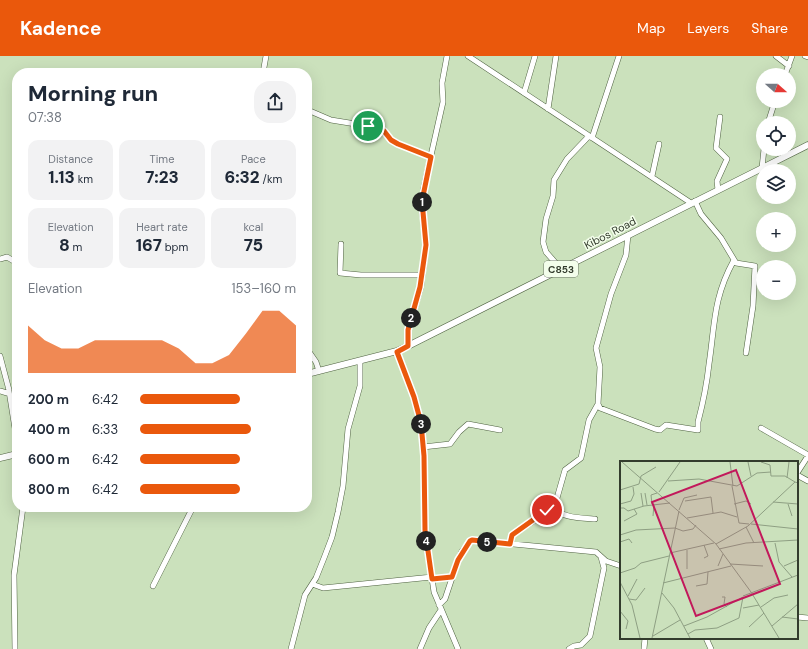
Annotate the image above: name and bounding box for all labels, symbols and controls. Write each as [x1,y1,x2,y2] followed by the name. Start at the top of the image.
[20,16,101,41] text: Kadence
[637,19,665,37] text: Map
[687,19,729,37] text: Layers
[751,19,788,37] text: Share
[756,68,796,108] north arrow
[756,68,796,300] map controls
[28,79,158,108] text: Morning run
[254,81,296,123] button: share
[28,109,62,126] text: 07:38
[351,109,385,143] pin
[357,115,379,137] icon: arrive
[756,116,796,156] button: locate
[48,152,93,166] text: Distance
[150,152,174,166] text: Time
[241,152,266,166] text: Pace
[756,164,796,204] button: layers
[48,166,75,188] text: 1.13
[145,166,179,188] text: 7:23
[224,166,260,188] text: 6:32
[75,172,93,186] text: km
[260,172,282,186] text: /km
[412,192,432,212] pin: 1
[420,195,424,209] text: 1
[756,212,796,252] button: +
[582,214,638,252] street label: Kibos Road
[48,220,94,234] text: Elevation
[136,220,188,234] text: Heart rate
[243,220,263,234] text: kcal
[59,234,70,256] text: 8
[136,234,162,256] text: 167
[244,234,263,256] text: 75
[70,240,82,254] text: m
[162,240,188,254] text: bpm
[756,260,796,300] button: −
[544,261,578,277] road number: C853
[28,280,82,297] text: Elevation
[231,280,296,297] text: 153–160 m
[401,308,421,328] pin: 2
[408,311,414,325] text: 2
[28,391,69,408] text: 200 m
[92,391,118,408] text: 6:42
[411,414,431,434] pin: 3
[418,417,424,431] text: 3
[28,421,70,438] text: 400 m
[92,421,118,438] text: 6:33
[28,451,70,468] text: 600 m
[92,451,118,468] text: 6:42
[620,461,798,639] inset map
[28,481,70,498] text: 800 m
[92,481,118,498] text: 6:42
[530,493,564,527] pin
[536,499,558,521] icon: check
[416,531,436,551] pin: 4
[477,532,497,552] pin: 5
[422,534,430,548] text: 4
[484,535,490,549] text: 5

